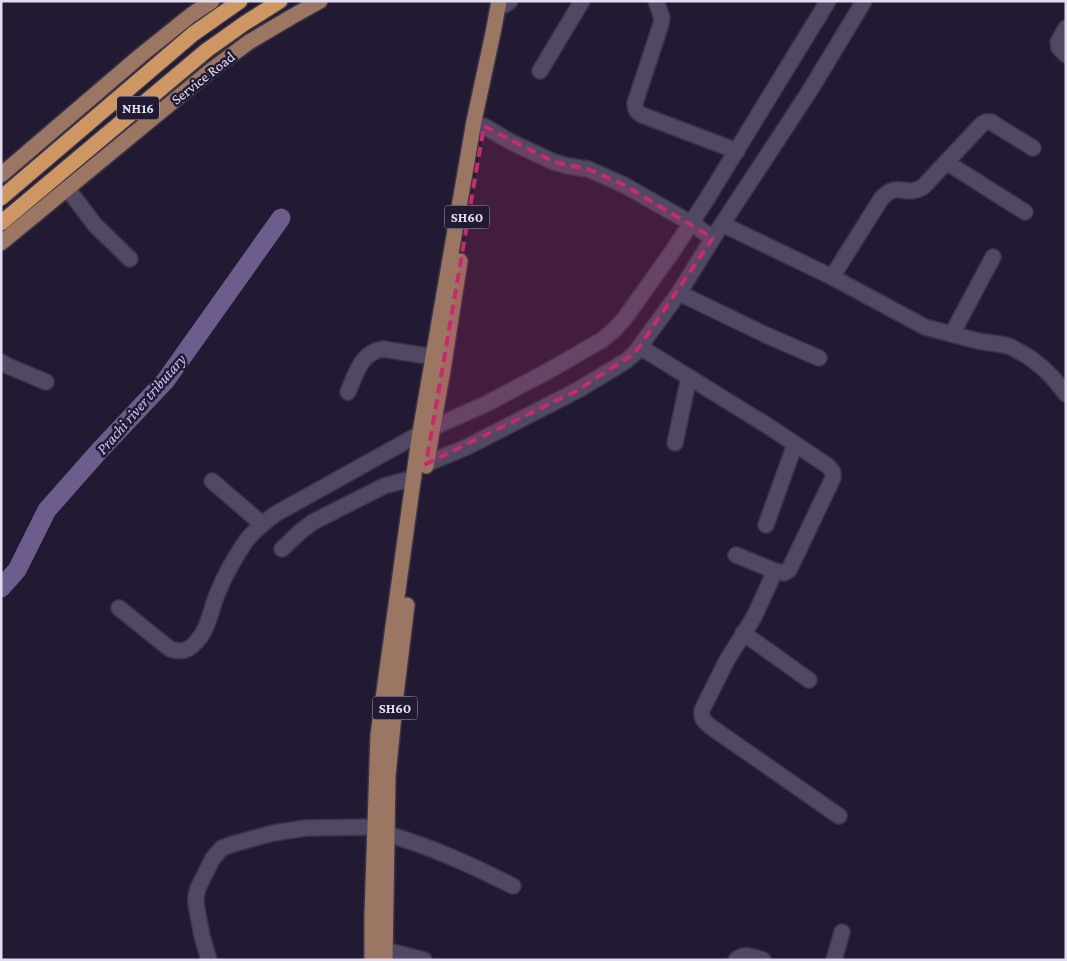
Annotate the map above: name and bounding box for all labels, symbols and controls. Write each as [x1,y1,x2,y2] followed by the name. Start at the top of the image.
[168,48,238,108] street label: Service Road
[117,96,159,120] road number: NH16
[444,206,490,228] road number: SH60
[93,350,190,458] water label: Prachi river tributary
[372,696,418,720] road number: SH60

